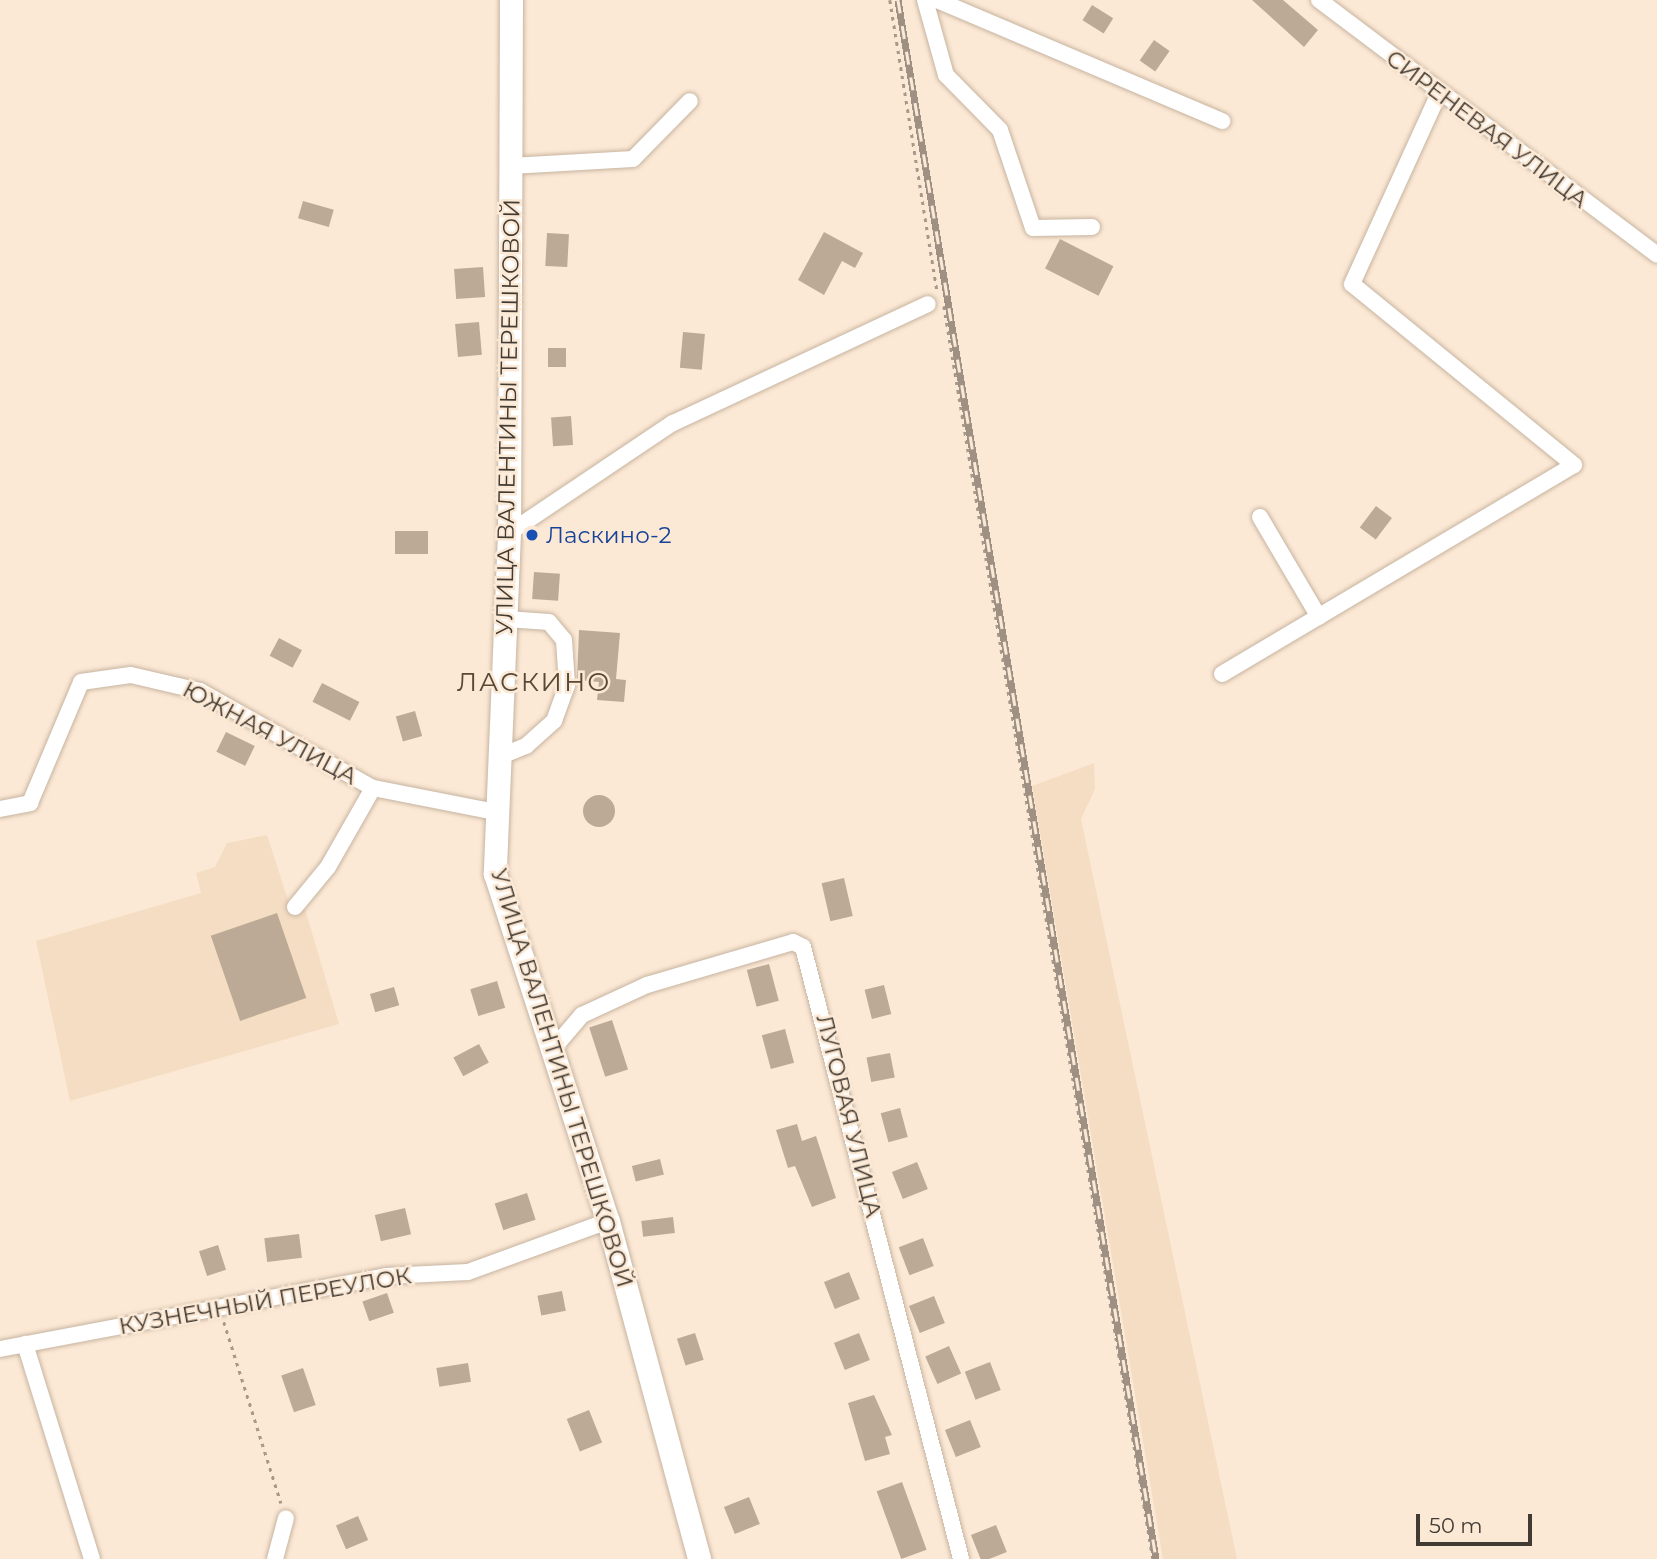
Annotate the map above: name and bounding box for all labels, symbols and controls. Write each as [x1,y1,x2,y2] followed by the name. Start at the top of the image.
[1381,44,1593,214] street label: СИРЕНЕВАЯ УЛИЦА
[490,199,526,635] street label: УЛИЦА ВАЛЕНТИНЫ ТЕРЕШКОВОЙ
[546,521,672,549] place label: Ласкино-2
[524,527,540,543] marker: Ласкино-2
[458,667,610,699] district label: ЛАСКИНО
[178,675,362,791] street label: ЮЖНАЯ УЛИЦА
[485,865,639,1291] street label: УЛИЦА ВАЛЕНТИНЫ ТЕРЕШКОВОЙ
[810,1012,888,1220] street label: ЛУГОВАЯ УЛИЦА
[117,1262,413,1340] street label: КУЗНЕЧНЫЙ ПЕРЕУЛОК
[1419,1500,1534,1544] scale bar
[1429,1513,1483,1538] text: 50 m

